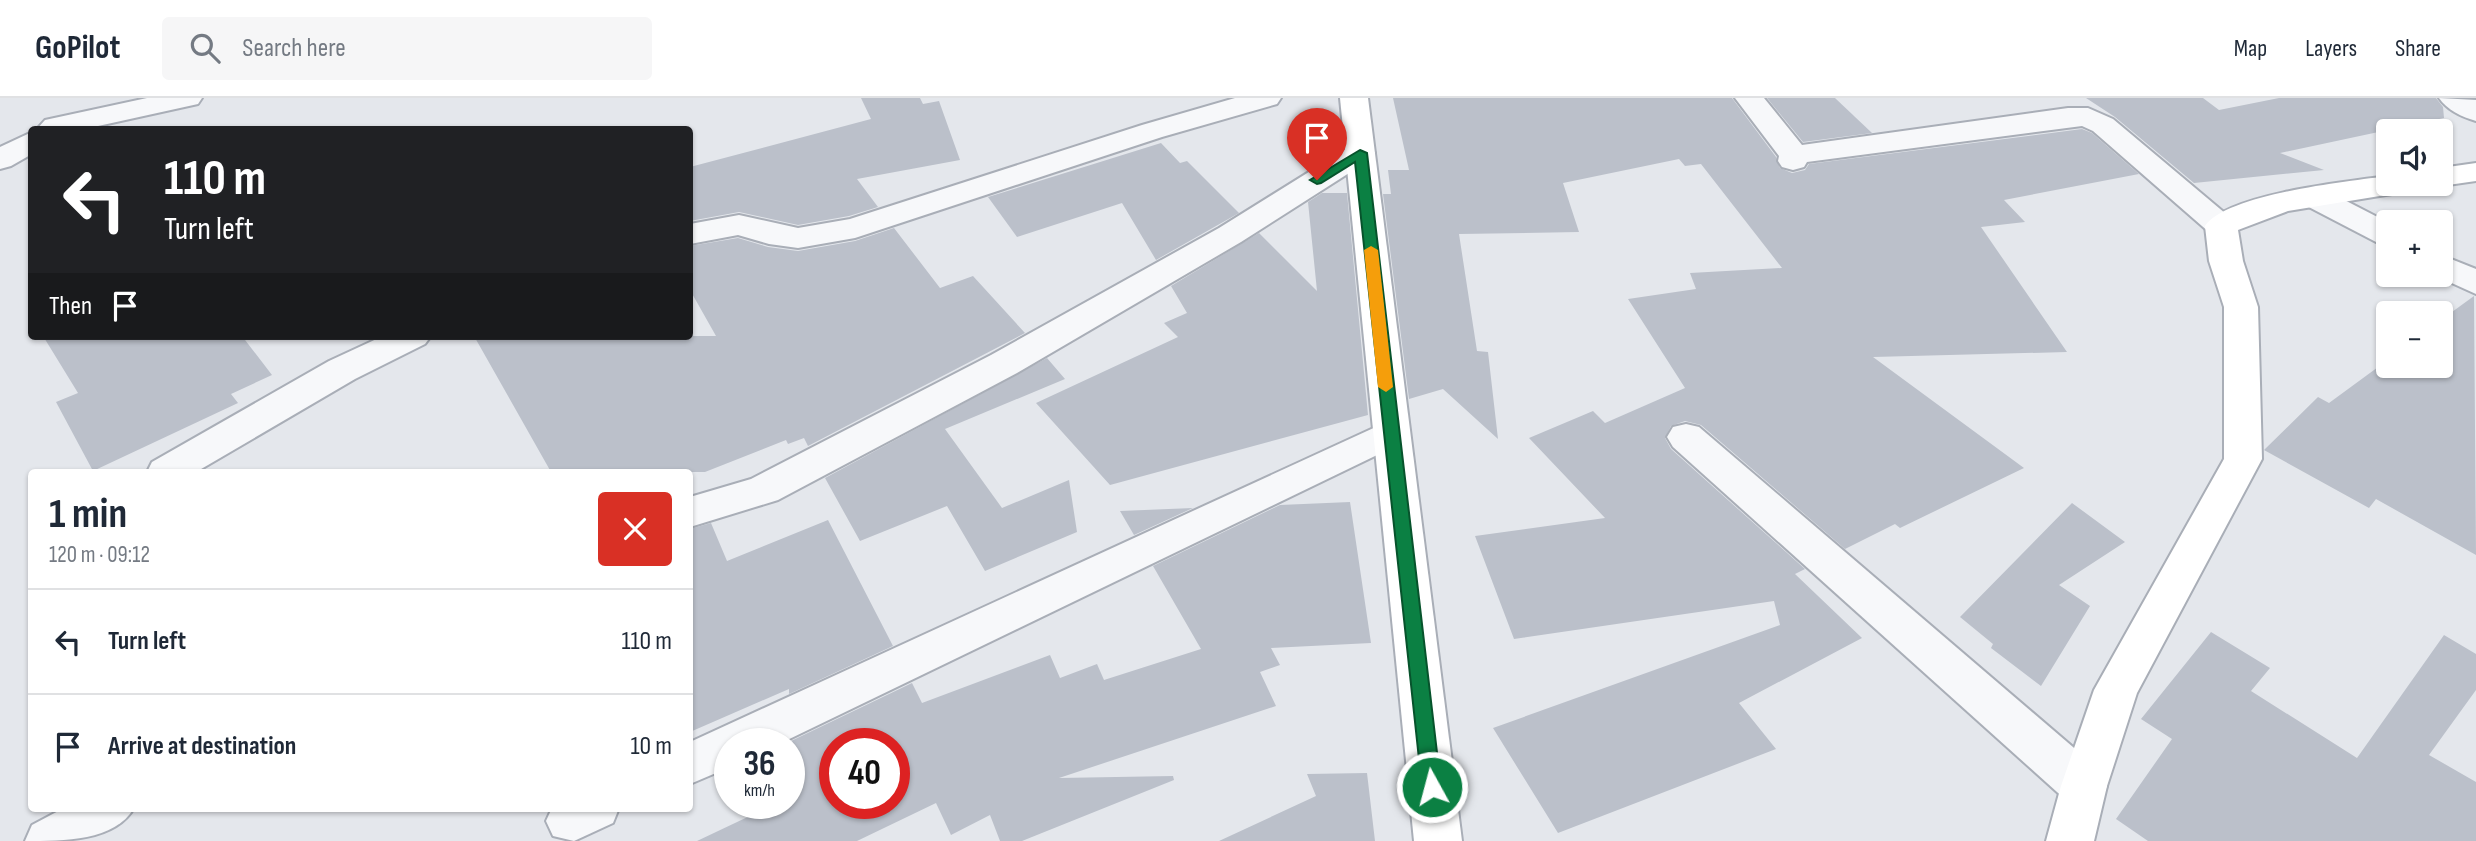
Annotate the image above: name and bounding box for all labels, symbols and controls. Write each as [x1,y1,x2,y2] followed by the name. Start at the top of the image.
[162,17,652,80] search box
[35,28,120,68] text: GoPilot
[186,29,224,67] icon: search
[242,33,346,64] text: Search here
[2234,34,2267,63] text: Map
[2305,34,2357,63] text: Layers
[2395,34,2441,63] text: Share
[1287,108,1347,180] pin
[1298,119,1336,157] icon: arrive
[2376,119,2453,378] map controls
[2376,119,2453,196] button: sound
[164,150,266,209] text: 110 m
[49,154,140,245] icon: left
[164,210,254,249] text: Turn left
[2376,210,2453,287] button: +
[106,287,144,325] icon: arrive
[49,291,92,322] text: Then
[2376,301,2453,378] button: −
[49,489,127,540] text: 1 min
[598,492,672,566] button: close
[49,541,150,569] text: 120 m · 09:12
[49,623,87,661] icon: left
[108,626,186,657] text: Turn left
[621,626,672,657] text: 110 m
[49,728,87,766] icon: arrive
[819,728,910,819] speed limit sign: 40
[108,731,296,762] text: Arrive at destination
[630,731,672,762] text: 10 m
[743,743,776,786] text: 36
[1395,750,1469,824] position arrow
[744,780,775,801] text: km/h

